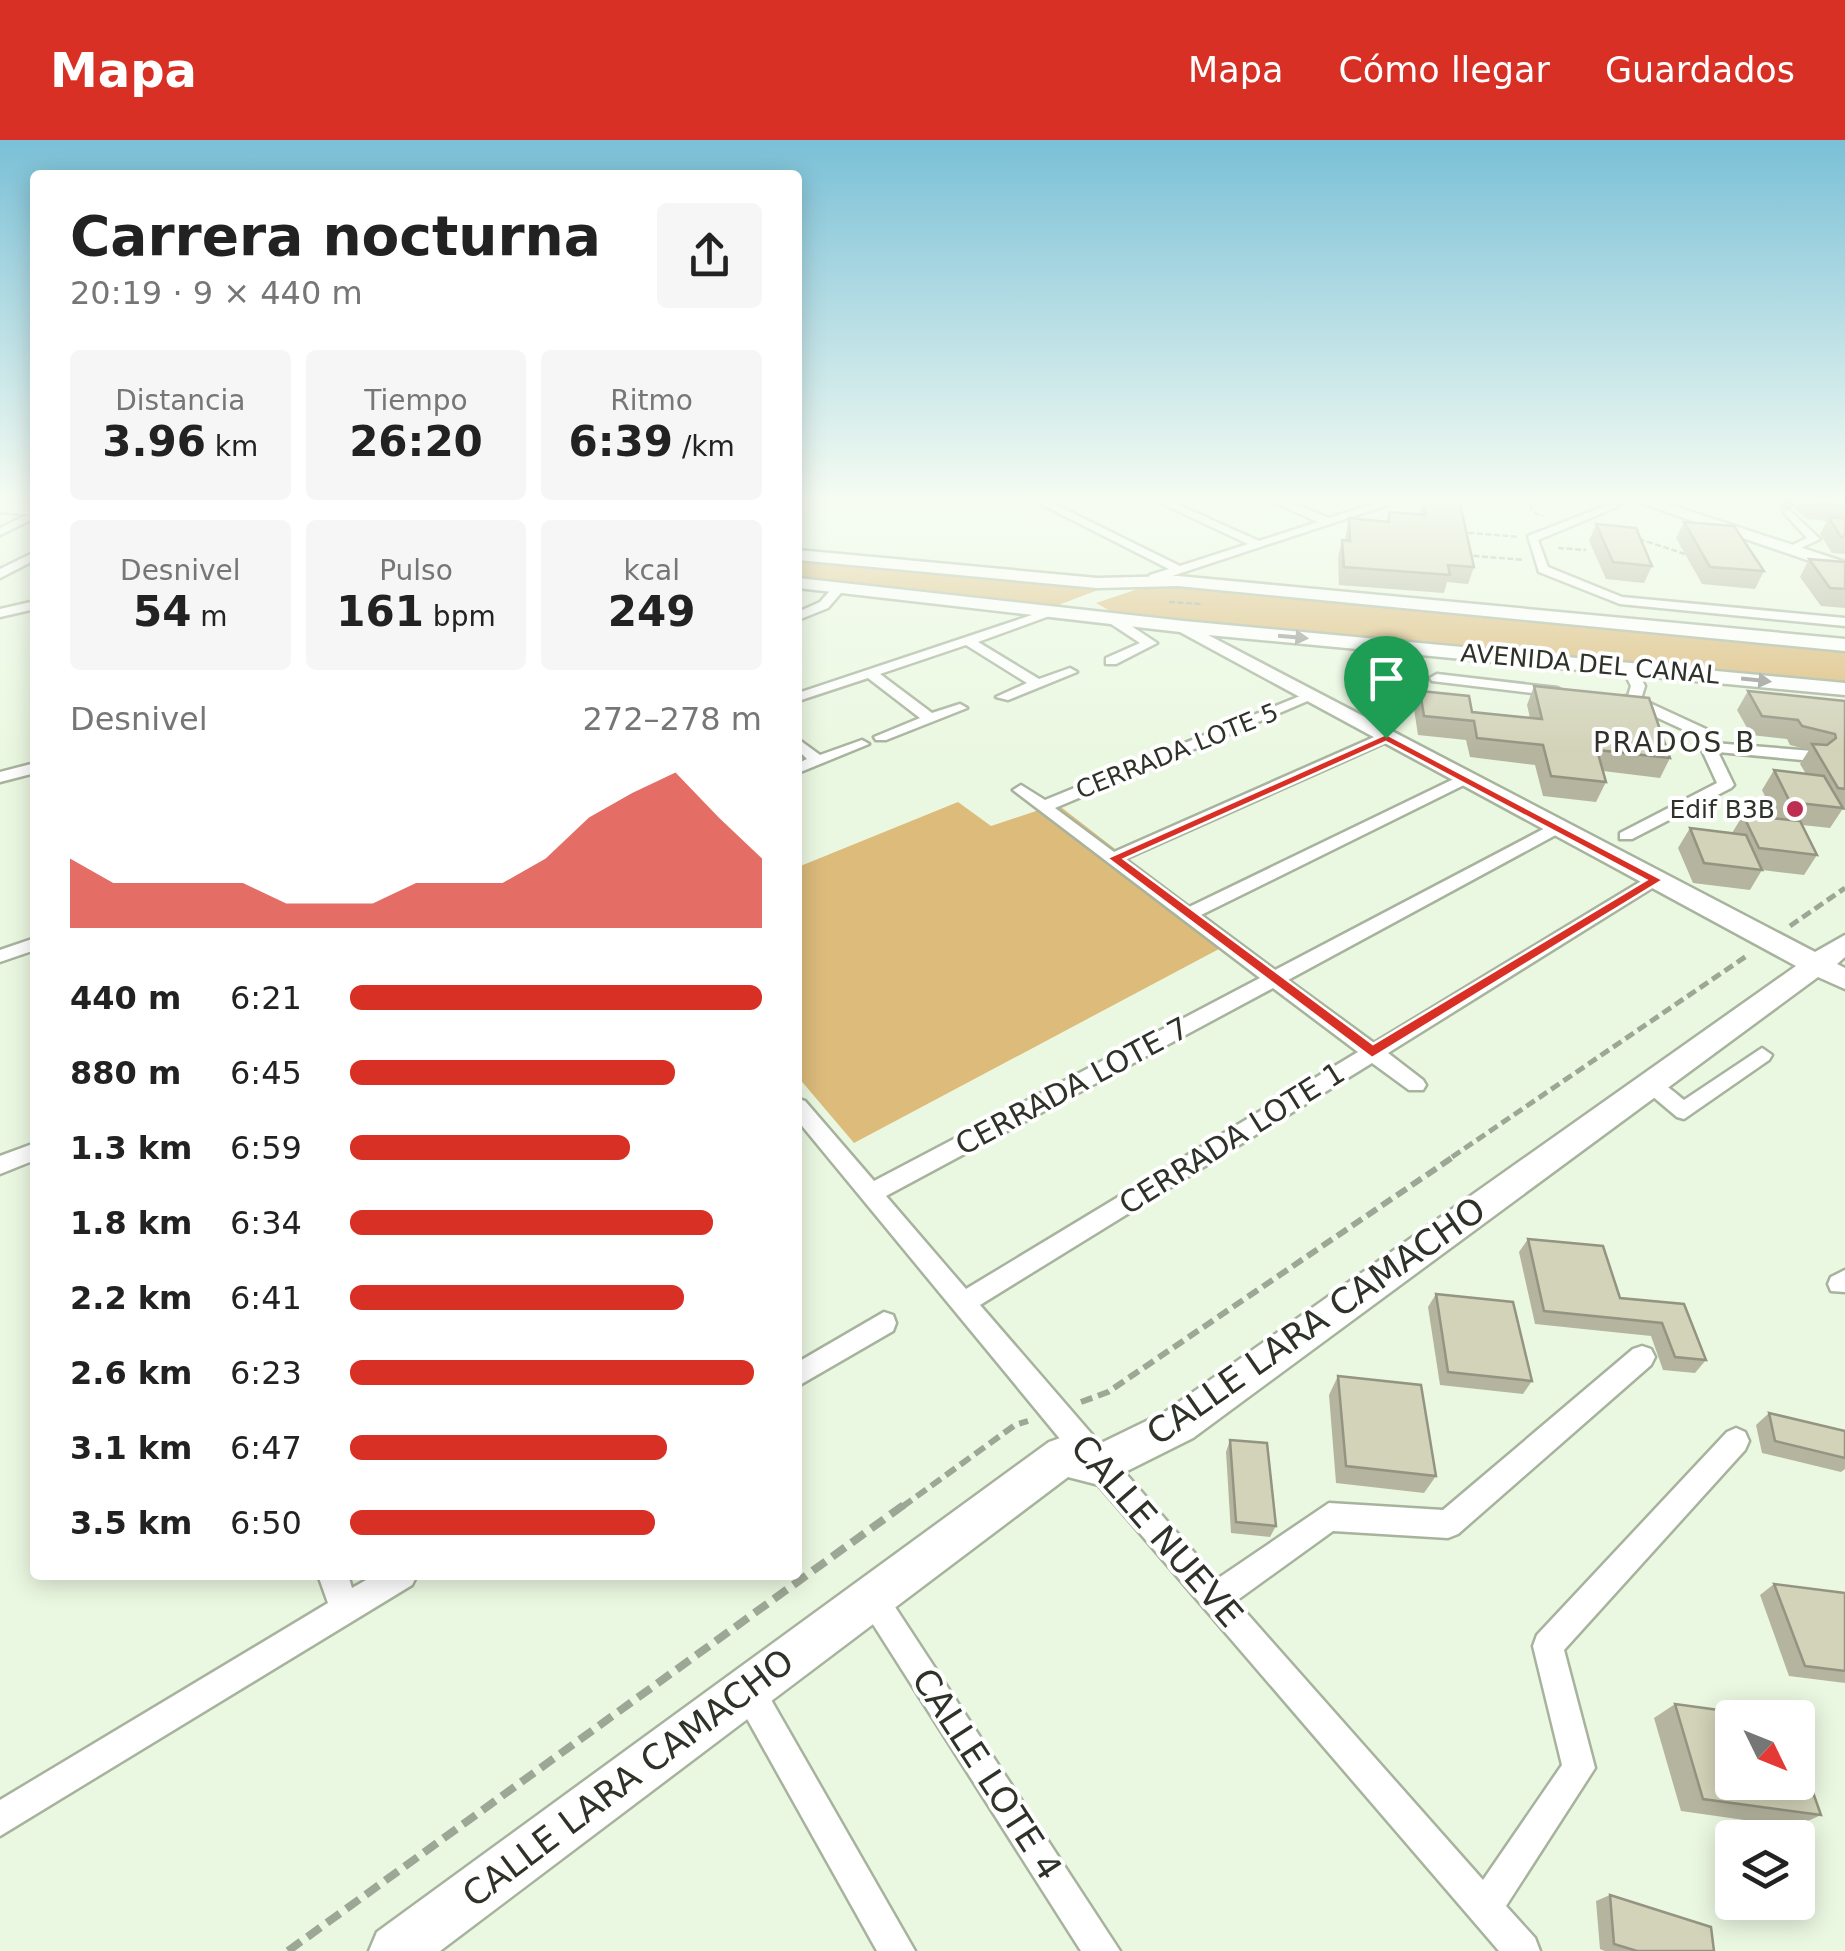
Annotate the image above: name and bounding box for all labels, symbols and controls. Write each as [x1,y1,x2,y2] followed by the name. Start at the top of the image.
[50,42,197,98] text: Mapa
[1188,50,1283,90] text: Mapa
[1338,50,1550,90] text: Cómo llegar
[1605,50,1795,90] text: Guardados
[657,203,762,308] button: share
[70,204,601,268] text: Carrera nocturna
[70,274,363,312] text: 20:19 · 9 × 440 m
[115,384,245,417] text: Distancia
[364,384,468,417] text: Tiempo
[610,384,693,417] text: Ritmo
[102,417,206,466] text: 3.96
[349,417,483,466] text: 26:20
[569,417,673,466] text: 6:39
[206,430,258,463] text: km
[673,430,735,463] text: /km
[120,554,241,587] text: Desnivel
[379,554,453,587] text: Pulso
[623,554,680,587] text: kcal
[133,587,191,636] text: 54
[336,587,424,636] text: 161
[608,587,696,636] text: 249
[191,600,228,633] text: m
[424,600,496,633] text: bpm
[1277,630,1309,646] one-way arrow
[1344,636,1429,739] pin
[1459,638,1721,690] street label: AVENIDA DEL CANAL
[1359,651,1414,706] icon: arrive
[1740,672,1772,688] one-way arrow
[1072,697,1282,805] street label: CERRADA LOTE 5
[70,700,208,738] text: Desnivel
[583,700,762,738] text: 272–278 m
[1593,726,1757,759] district label: PRADOS B
[1669,795,1775,824] place label: Edif B3B
[1784,798,1806,820] marker: Edif B3B
[70,979,181,1017] text: 440 m
[230,979,302,1017] text: 6:21
[950,1010,1194,1162] street label: CERRADA LOTE 7
[70,1054,181,1092] text: 880 m
[230,1054,302,1092] text: 6:45
[1113,1055,1351,1221] street label: CERRADA LOTE 1
[70,1129,192,1167] text: 1.3 km
[230,1129,302,1167] text: 6:59
[1139,1189,1493,1453] street label: CALLE LARA CAMACHO
[70,1204,192,1242] text: 1.8 km
[230,1204,302,1242] text: 6:34
[70,1279,192,1317] text: 2.2 km
[230,1279,302,1317] text: 6:41
[70,1354,192,1392] text: 2.6 km
[230,1354,302,1392] text: 6:23
[1063,1427,1251,1635] street label: CALLE NUEVE
[70,1429,192,1467] text: 3.1 km
[230,1429,302,1467] text: 6:47
[70,1504,192,1542] text: 3.5 km
[230,1504,302,1542] text: 6:50
[455,1641,801,1915] street label: CALLE LARA CAMACHO
[904,1661,1070,1887] street label: CALLE LOTE 4
[1715,1700,1815,1800] north arrow
[1715,1700,1815,1920] map controls
[1715,1820,1815,1920] button: layers

